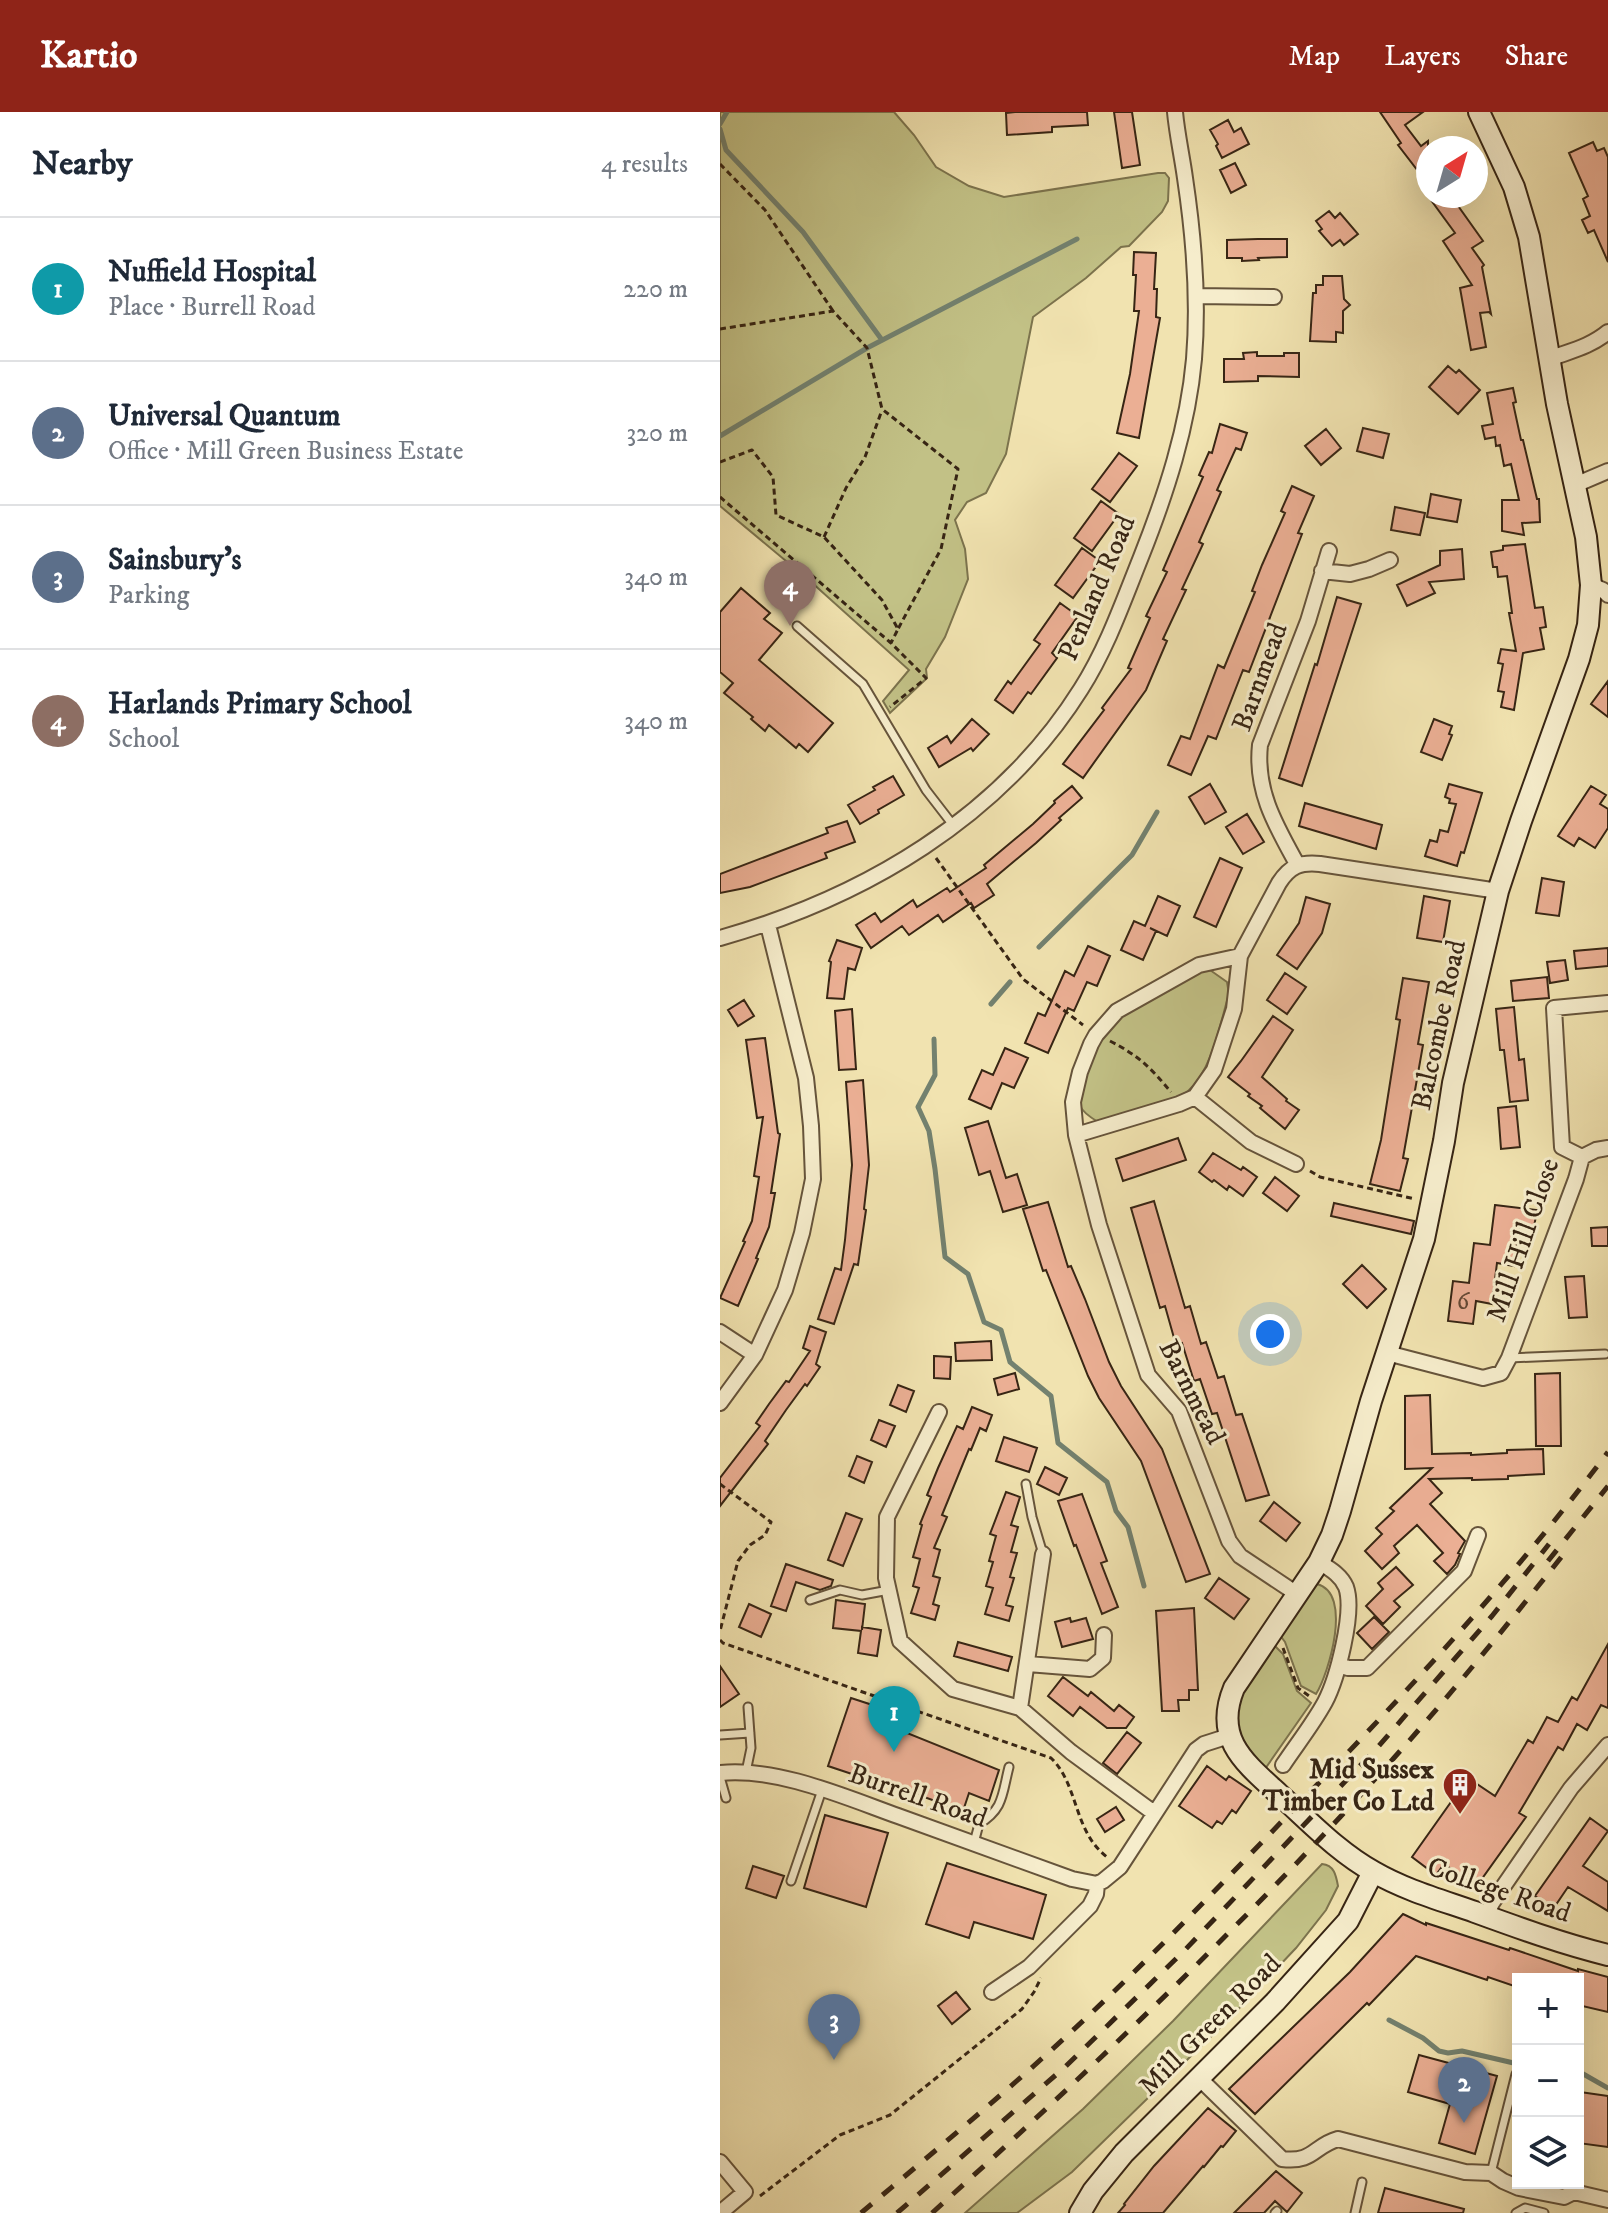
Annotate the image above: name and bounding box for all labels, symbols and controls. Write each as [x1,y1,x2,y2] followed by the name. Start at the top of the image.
[40,32,137,80] text: Kartio
[1289,39,1340,74] text: Map
[1384,39,1461,74] text: Layers
[1505,39,1568,74] text: Share
[1416,136,1488,208] north arrow
[32,143,133,185] text: Nearby
[601,148,688,181] text: 4 results
[108,254,316,291] text: Nuffield Hospital
[53,273,63,306] text: 1
[623,273,688,306] text: 220 m
[108,291,315,324] text: Place · Burrell Road
[108,398,341,435] text: Universal Quantum
[52,417,64,450] text: 2
[626,417,688,450] text: 320 m
[108,435,463,468] text: Office · Mill Green Business Estate
[1051,510,1143,666] street label: Penland Road
[108,542,242,579] text: Sainsbury's
[764,560,816,626] pin: 4
[53,561,63,594] text: 3
[624,561,688,594] text: 340 m
[108,579,190,612] text: Parking
[1224,618,1296,736] street label: Barnmead
[108,686,412,723] text: Harlands Primary School
[51,705,65,738] text: 4
[624,705,688,738] text: 340 m
[108,723,179,756] text: School
[1404,937,1474,1113] street label: Balcombe Road
[1479,1154,1567,1326] street label: Mill Hill Close
[1457,1287,1471,1317] house number: 6
[1250,1314,1290,1354] your location
[1151,1334,1233,1450] street label: Barnmead
[868,1686,920,1752] pin: 1
[1261,1752,1435,1819] place label: Mid Sussex Timber Co Ltd
[844,1756,992,1836] street label: Burrell Road
[1441,1766,1479,1816] building icon: Mid Sussex Timber Co Ltd
[1423,1849,1575,1931] street label: College Road
[1131,1946,1289,2104] street label: Mill Green Road
[1512,1973,1584,2189] map controls
[1512,1973,1584,2045] button: +
[808,1994,860,2060] pin: 3
[1512,2045,1584,2117] button: −
[1438,2057,1490,2123] pin: 2
[1512,2117,1584,2189] button: layers

